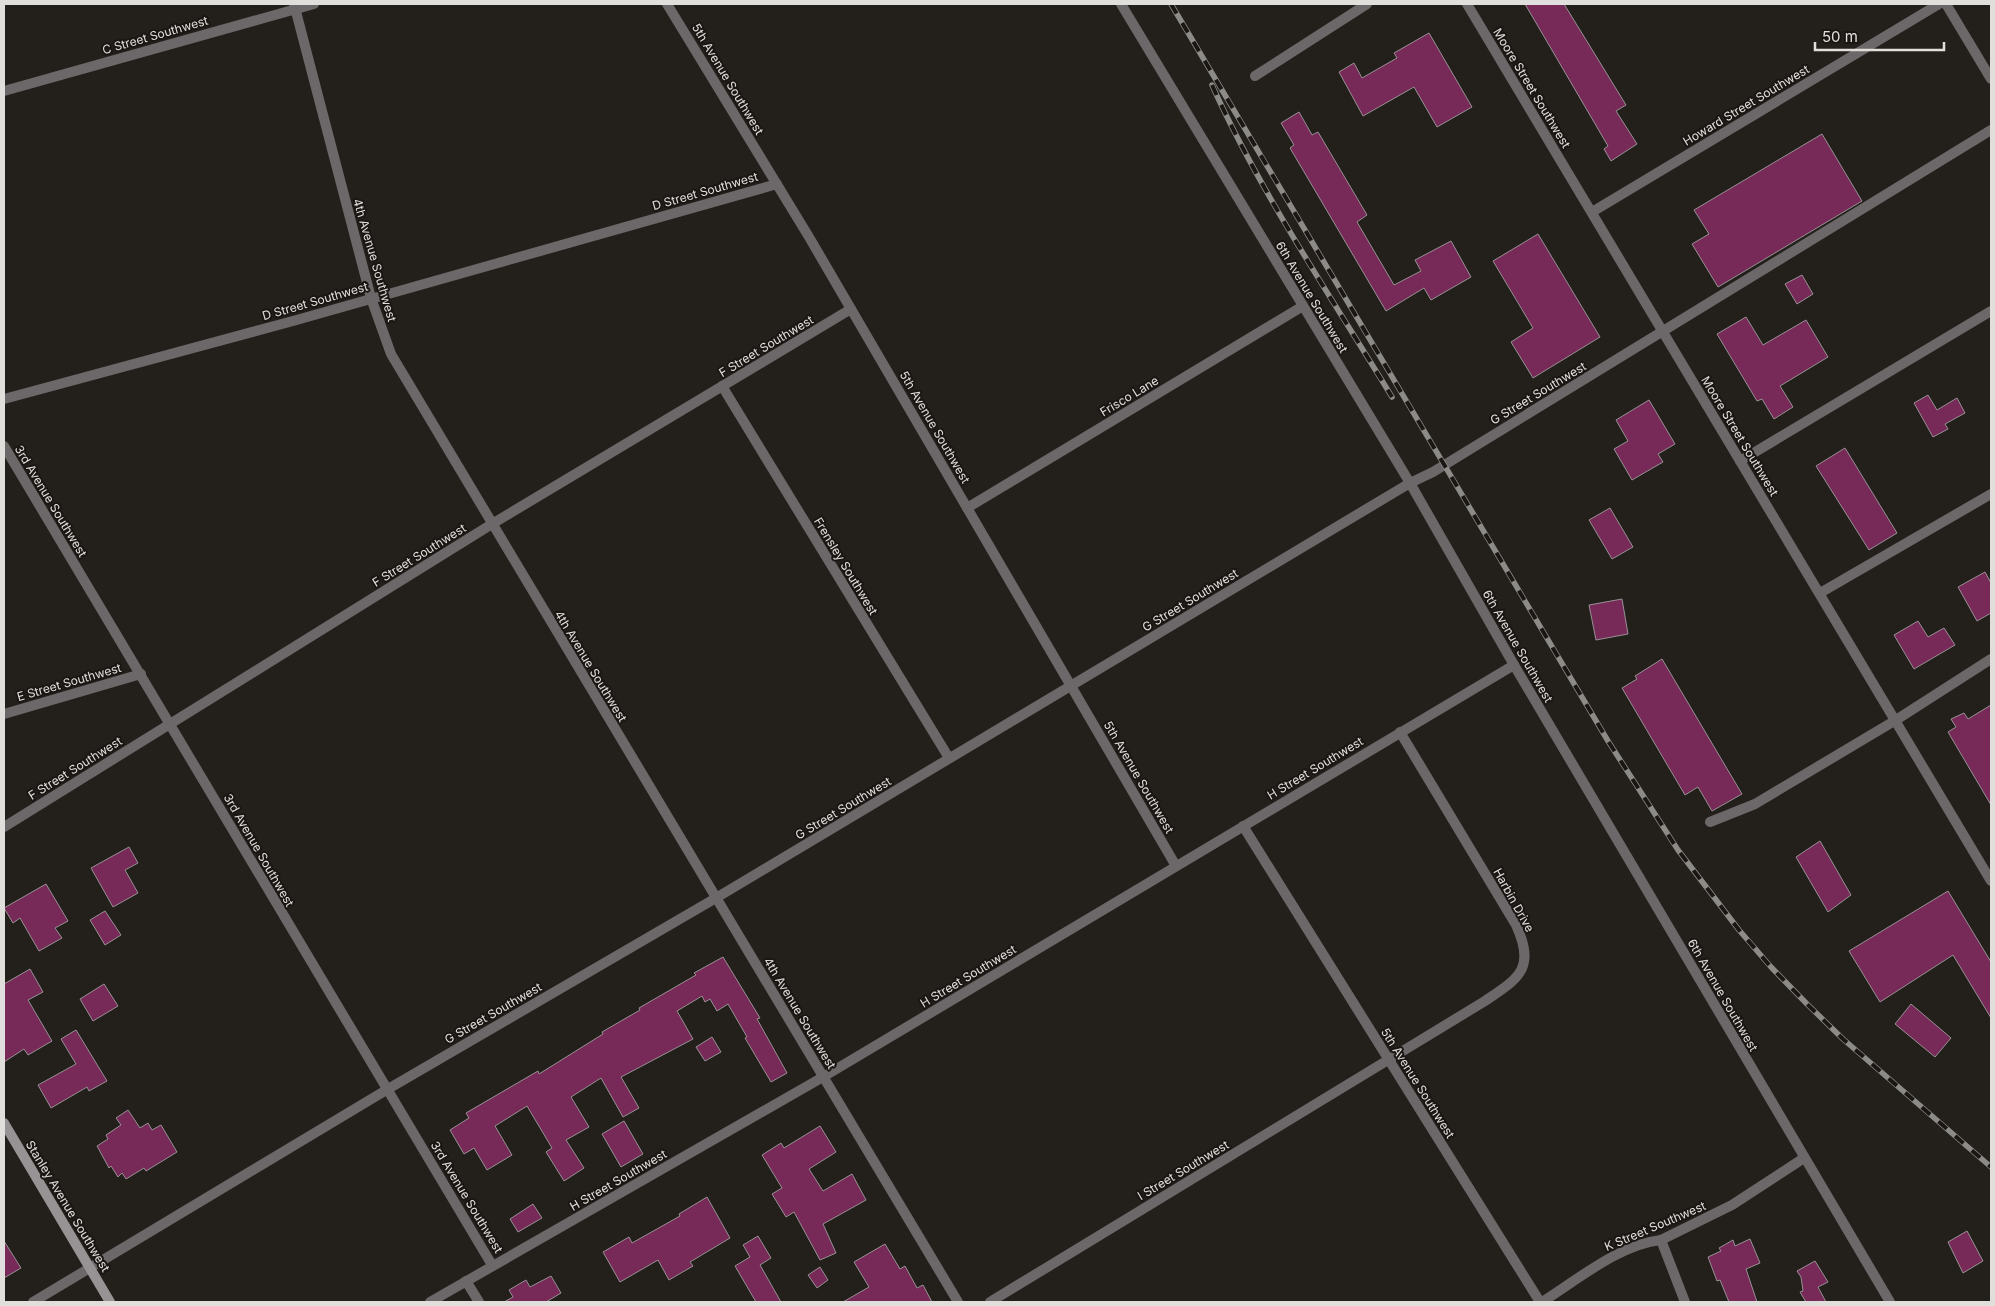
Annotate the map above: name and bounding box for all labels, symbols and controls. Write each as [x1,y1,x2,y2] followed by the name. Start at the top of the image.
[100,13,210,57] street label: C Street Southwest
[1815,20,1944,52] scale bar
[689,21,767,137] street label: 5th Avenue Southwest
[1490,25,1574,151] street label: Moore Street Southwest
[1822,27,1858,46] text: 50 m
[1680,61,1812,149] street label: Howard Street Southwest
[650,169,760,213] street label: D Street Southwest
[350,197,400,323] street label: 4th Avenue Southwest
[1273,239,1351,355] street label: 6th Avenue Southwest
[260,279,370,323] street label: D Street Southwest
[716,312,816,380] street label: F Street Southwest
[1487,358,1589,428] street label: G Street Southwest
[897,368,973,486] street label: 5th Avenue Southwest
[1097,373,1161,419] street label: Frisco Lane
[1698,373,1782,499] street label: Moore Street Southwest
[12,442,90,560] street label: 3rd Avenue Southwest
[811,515,881,618] street label: Frensley Southwest
[369,520,469,590] street label: F Street Southwest
[1139,565,1241,635] street label: G Street Southwest
[1480,587,1556,705] street label: 6th Avenue Southwest
[552,607,630,725] street label: 4th Avenue Southwest
[15,660,123,704] street label: E Street Southwest
[1101,718,1177,836] street label: 5th Avenue Southwest
[25,733,125,803] street label: F Street Southwest
[1264,733,1366,803] street label: H Street Southwest
[792,773,894,843] street label: G Street Southwest
[221,791,297,909] street label: 3rd Avenue Southwest
[1490,865,1538,935] street label: Harbin Drive
[1685,936,1761,1054] street label: 6th Avenue Southwest
[917,941,1019,1011] street label: H Street Southwest
[761,954,839,1072] street label: 4th Avenue Southwest
[442,979,544,1047] street label: G Street Southwest
[1378,1025,1458,1141] street label: 5th Avenue Southwest
[1135,1137,1231,1203] street label: I Street Southwest
[23,1138,113,1275] street label: Stanley Avenue Southwest
[428,1138,506,1256] street label: 3rd Avenue Southwest
[567,1146,669,1214] street label: H Street Southwest
[1602,1198,1708,1254] street label: K Street Southwest

